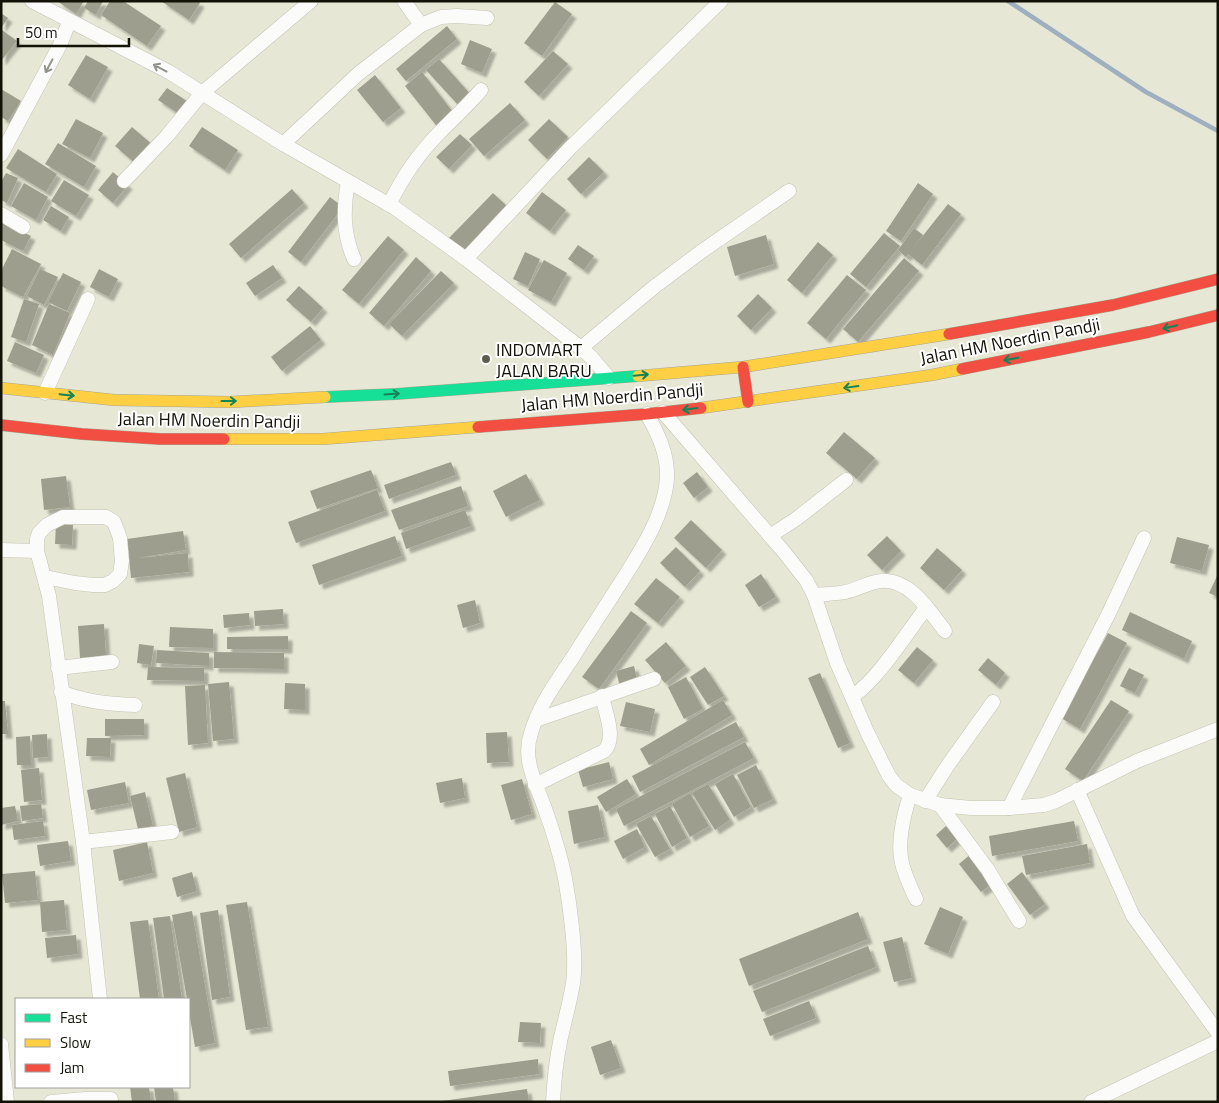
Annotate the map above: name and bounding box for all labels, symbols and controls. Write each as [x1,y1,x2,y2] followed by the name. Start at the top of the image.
[18,15,129,47] scale bar
[25,21,58,44] text: 50 m
[44,58,53,73] one-way arrow
[153,62,168,72] one-way arrow
[918,310,1102,372] street label: Jalan HM Noerdin Pandji
[1163,323,1179,332] one-way arrow
[496,336,592,384] place label: INDOMART JALAN BARU
[480,353,492,365] marker: INDOMART JALAN BARU
[1004,355,1020,365] one-way arrow
[633,370,649,380] one-way arrow
[520,376,704,418] street label: Jalan HM Noerdin Pandji
[843,382,859,392] one-way arrow
[59,390,75,400] one-way arrow
[383,390,399,399] one-way arrow
[221,396,237,406] one-way arrow
[682,404,698,414] one-way arrow
[117,405,301,435] street label: Jalan HM Noerdin Pandji
[15,998,190,1088] legend
[60,1006,88,1029] text: Fast
[60,1031,91,1054] text: Slow
[60,1056,84,1079] text: Jam

